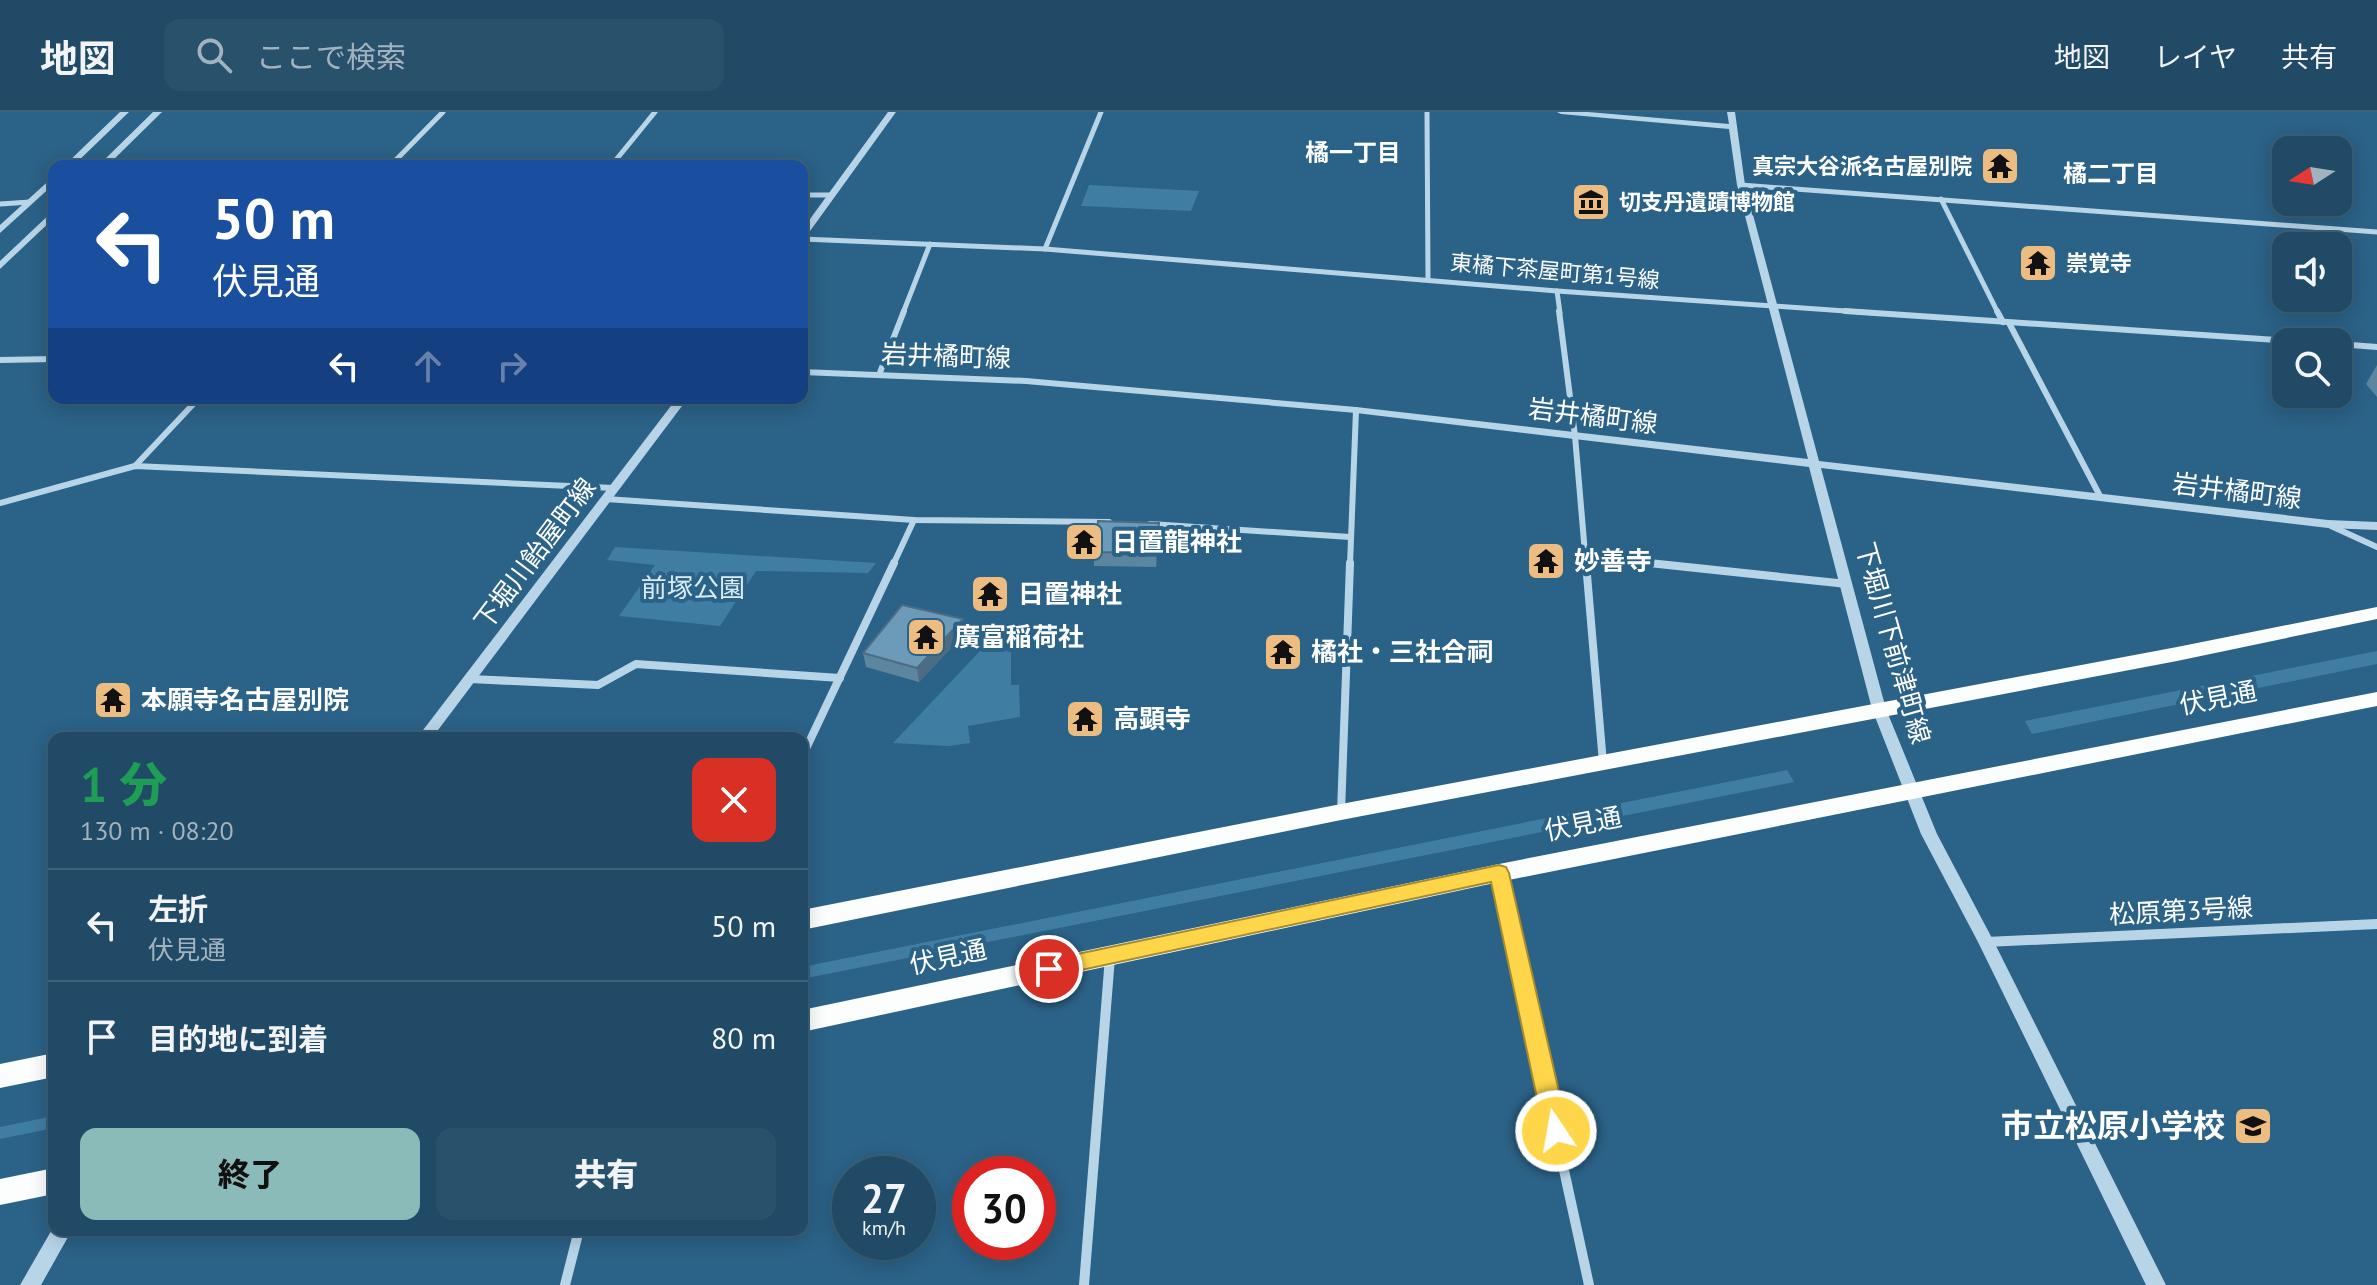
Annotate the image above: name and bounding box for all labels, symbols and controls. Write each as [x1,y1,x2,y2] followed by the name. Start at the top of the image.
[164,19,724,91] search box
[40,33,116,82] text: 地図
[192,33,236,77] icon: search
[256,37,406,76] text: ここで検索
[2054,38,2110,75] text: 地図
[2154,38,2237,75] text: レイヤ
[2281,38,2337,75] text: 共有
[2272,136,2352,216] north arrow
[2272,136,2352,408] map controls
[1305,137,1401,168] district label: 橘一丁目
[1979,145,2021,187] temple icon: 真宗大谷派名古屋別院
[1752,152,1972,180] place label: 真宗大谷派名古屋別院
[2063,158,2159,189] district label: 橘二丁目
[1570,181,1612,223] museum icon: 切支丹遺蹟博物館
[212,182,335,254] text: 50 m
[1619,188,1795,216] place label: 切支丹遺蹟博物館
[80,192,184,296] icon: left
[2272,232,2352,312] button: sound
[2017,242,2059,284] temple icon: 崇覚寺
[1449,248,1661,294] street label: 東橘下茶屋町第1号線
[2066,249,2132,277] place label: 崇覚寺
[212,257,320,304] text: 伏見通
[2272,328,2352,408] button: search
[880,337,1012,374] street label: 岩井橘町線
[322,344,366,388] icon: left
[406,344,450,388] icon: ahead
[490,344,534,388] icon: right
[1527,391,1660,440] street label: 岩井橘町線
[2171,466,2304,515] street label: 岩井橘町線
[467,471,603,636] street label: 下堀川飴屋町線
[1063,521,1105,563] temple icon: 日置龍神社
[1112,525,1242,558] place label: 日置龍神社
[1849,538,1938,747] street label: 下堀川下前津町線
[1525,540,1567,582] temple icon: 妙善寺
[1574,544,1652,577] place label: 妙善寺
[641,571,745,604] park label: 前塚公園
[969,573,1011,615] temple icon: 日置神社
[1018,577,1122,610] place label: 日置神社
[905,616,947,658] temple icon: 廣富稲荷社
[954,620,1084,653] place label: 廣富稲荷社
[1262,631,1304,673] temple icon: 橘社・三社合祠
[1311,635,1493,668] place label: 橘社・三社合祠
[2176,674,2259,721] street label: 伏見通
[92,679,134,721] temple icon: 本願寺名古屋別院
[141,683,349,716] place label: 本願寺名古屋別院
[1064,698,1106,740] temple icon: 高顕寺
[1113,702,1191,735] place label: 高顕寺
[80,753,167,815] text: 1 分
[692,758,776,842] button: close
[1541,800,1624,847] street label: 伏見通
[80,814,234,847] text: 130 m · 08:20
[148,889,208,928] text: 左折
[2108,890,2254,931] street label: 松原第3号線
[80,903,124,947] icon: left
[711,906,776,945] text: 50 m
[906,932,989,981] street label: 伏見通
[148,933,226,966] text: 伏見通
[1015,935,1083,1003] pin
[1027,947,1071,991] icon: arrive
[80,1015,124,1059] icon: arrive
[711,1018,776,1057] text: 80 m
[148,1019,328,1058] text: 目的地に到着
[1514,1089,1598,1173] position arrow
[2001,1104,2225,1146] place label: 市立松原小学校
[2232,1105,2274,1147] school or university icon: 市立松原小学校
[80,1128,420,1220] button: 終了
[436,1128,776,1220] button: 共有
[952,1156,1056,1260] speed limit sign: 30
[861,1172,907,1224] text: 27
[862,1215,906,1241] text: km/h

